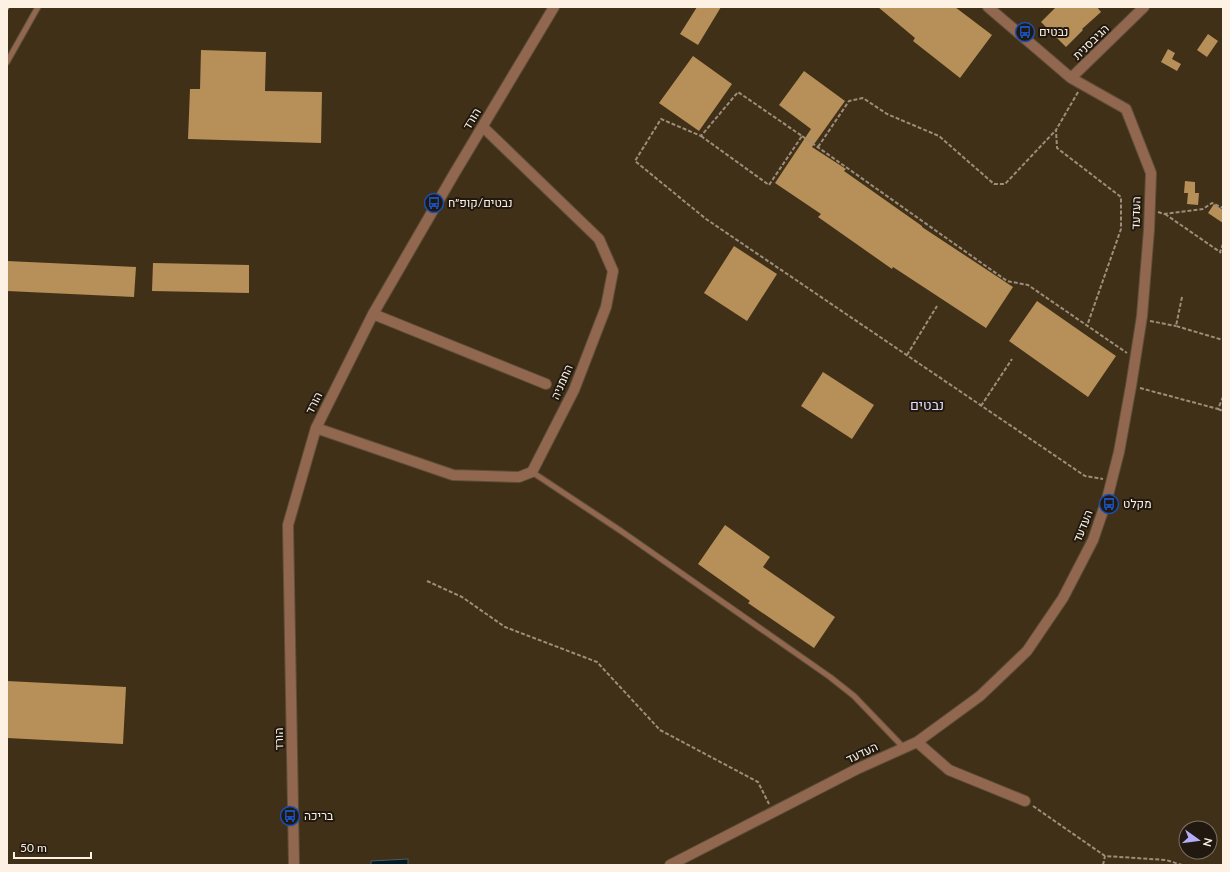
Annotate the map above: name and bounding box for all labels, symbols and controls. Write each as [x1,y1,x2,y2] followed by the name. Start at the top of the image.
[1014,21,1036,43] bus stop icon: נבטים
[1069,21,1112,63] street label: הגיבסנית
[1039,24,1068,39] place label: נבטים
[459,105,484,132] street label: הורד
[423,192,445,214] bus stop icon: נבטים/קופ״ח
[448,195,512,210] place label: נבטים/קופ״ח
[1127,196,1144,230] street label: העדעד
[547,362,576,402] street label: החמניה
[302,389,325,416] street label: הורד
[910,396,944,413] district label: נבטים
[1098,493,1120,515] bus stop icon: מקלט
[1123,496,1152,511] place label: מקלט
[1069,507,1096,544] street label: העדעד
[271,728,286,751] street label: הורד
[843,739,880,766] street label: העדעד
[279,805,301,827] bus stop icon: בריכה
[304,808,334,823] place label: בריכה
[1178,820,1218,860] north arrow
[14,834,91,860] scale bar
[1201,837,1216,848] text: N
[20,840,47,855] text: 50 m

